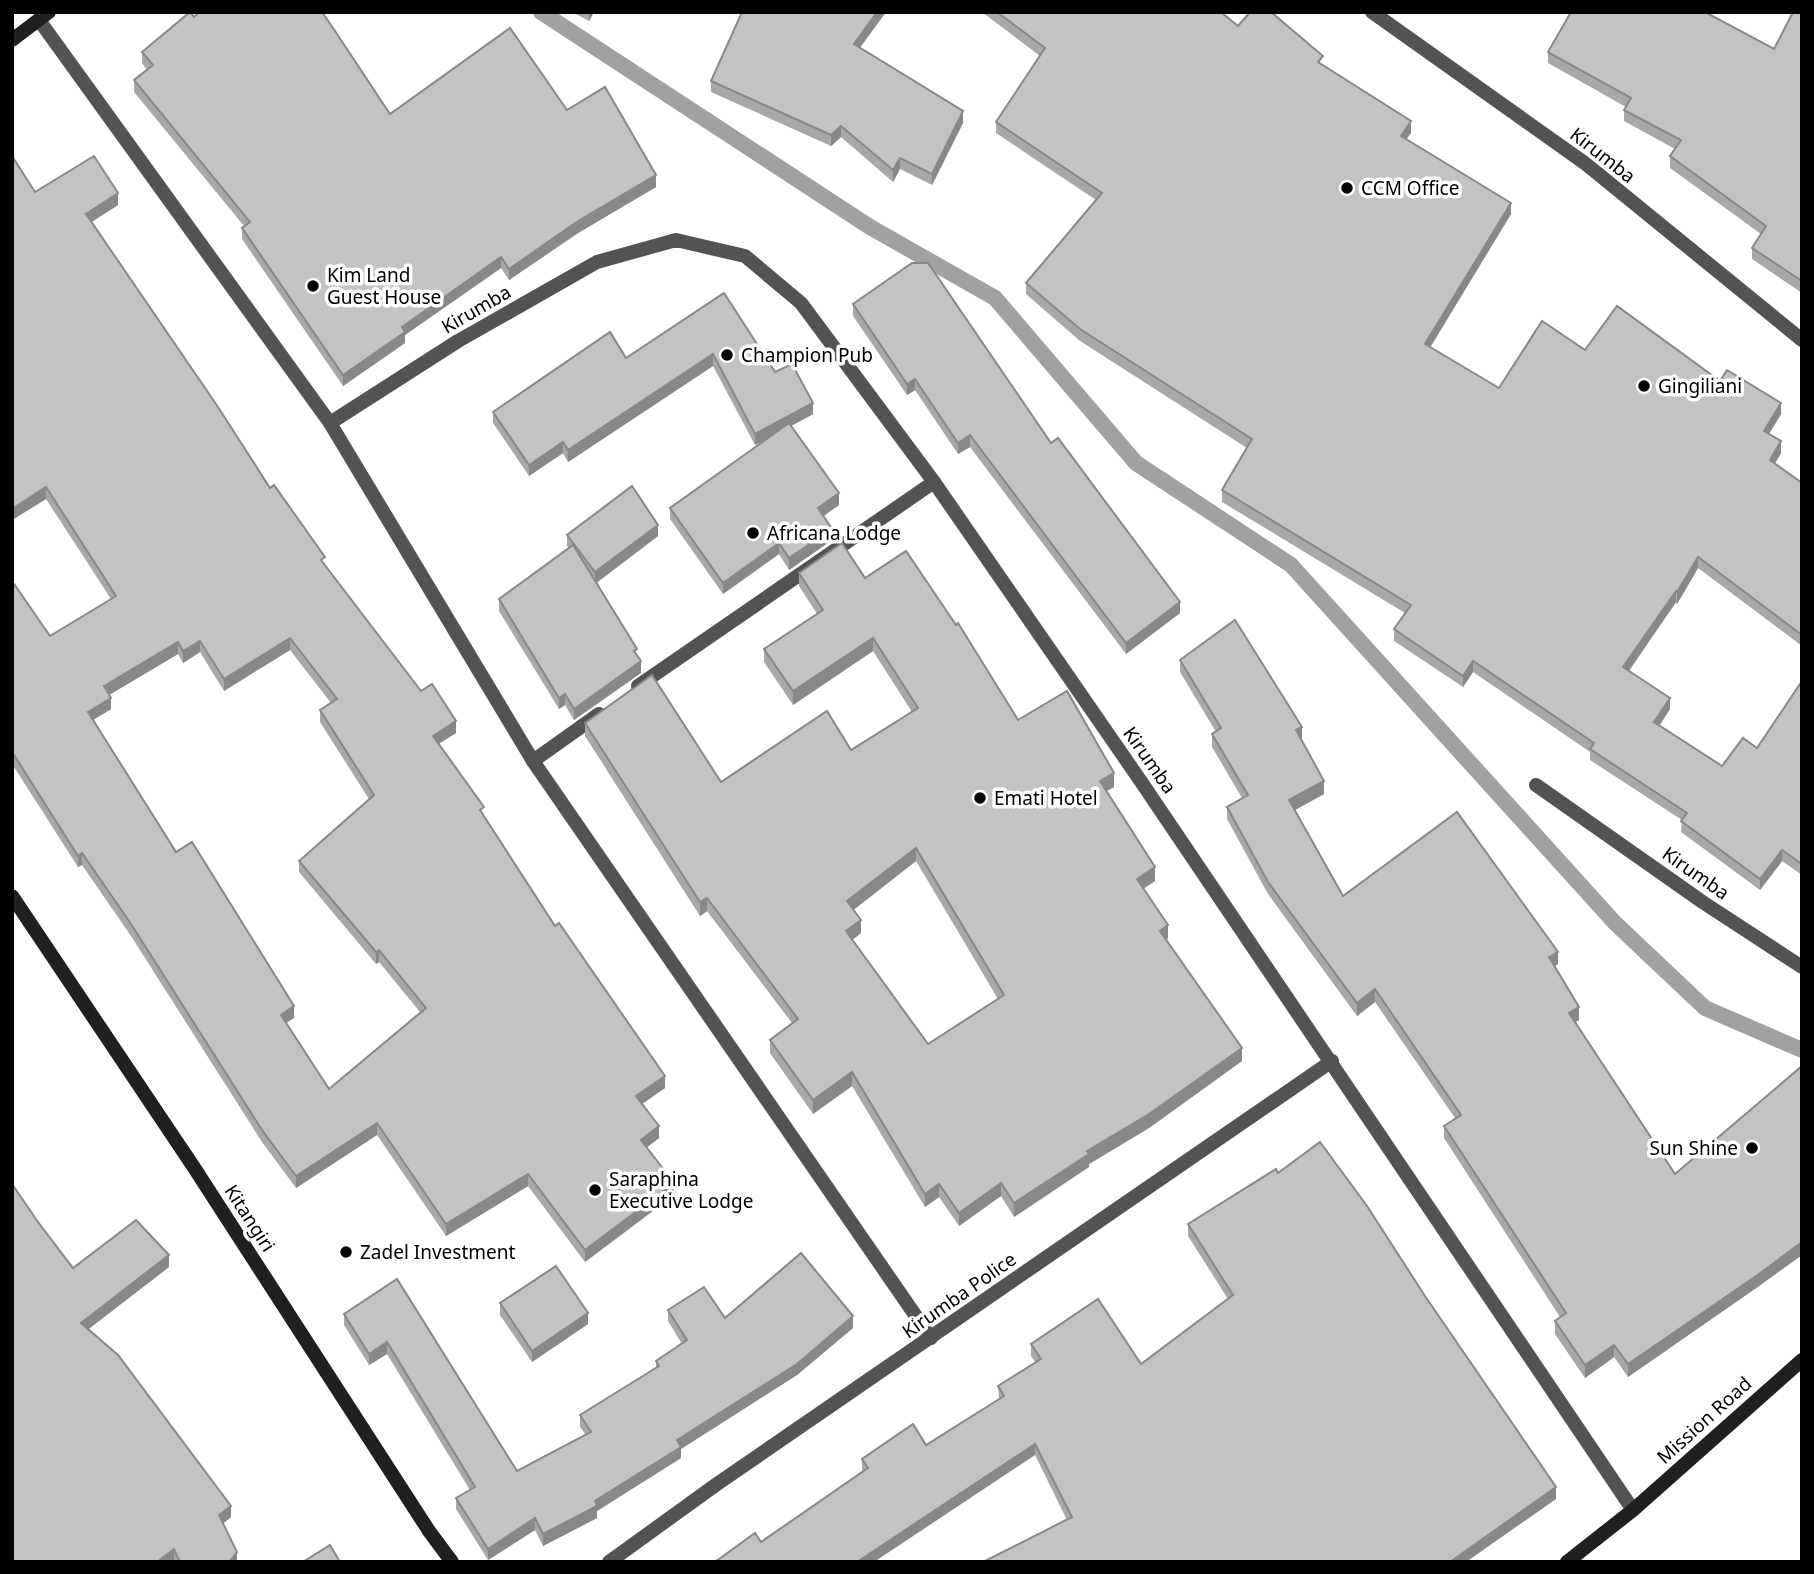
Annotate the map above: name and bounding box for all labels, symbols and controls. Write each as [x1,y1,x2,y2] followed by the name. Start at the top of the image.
[1565,121,1641,189] street label: Kirumba
[1361,175,1459,201] place label: CCM Office
[1339,180,1355,196] marker: CCM Office
[327,262,441,310] place label: Kim Land Guest House
[305,278,321,294] marker: Kim Land Guest House
[436,279,516,339] street label: Kirumba
[741,342,873,368] place label: Champion Pub
[719,347,735,363] marker: Champion Pub
[1658,373,1742,399] place label: Gingiliani
[1636,378,1652,394] marker: Gingiliani
[767,520,901,546] place label: Africana Lodge
[745,525,761,541] marker: Africana Lodge
[1117,721,1183,799] street label: Kirumba
[994,785,1098,811] place label: Emati Hotel
[972,790,988,806] marker: Emati Hotel
[1657,840,1735,906] street label: Kirumba
[1650,1135,1738,1161] place label: Sun Shine
[1744,1140,1760,1156] marker: Sun Shine
[609,1166,753,1214] place label: Saraphina Executive Lodge
[219,1179,281,1257] street label: Kitangiri
[587,1182,603,1198] marker: Saraphina Executive Lodge
[360,1239,516,1265] place label: Zadel Investment
[338,1244,354,1260] marker: Zadel Investment
[897,1246,1021,1344] street label: Kirumba Police
[1651,1370,1757,1470] street label: Mission Road

